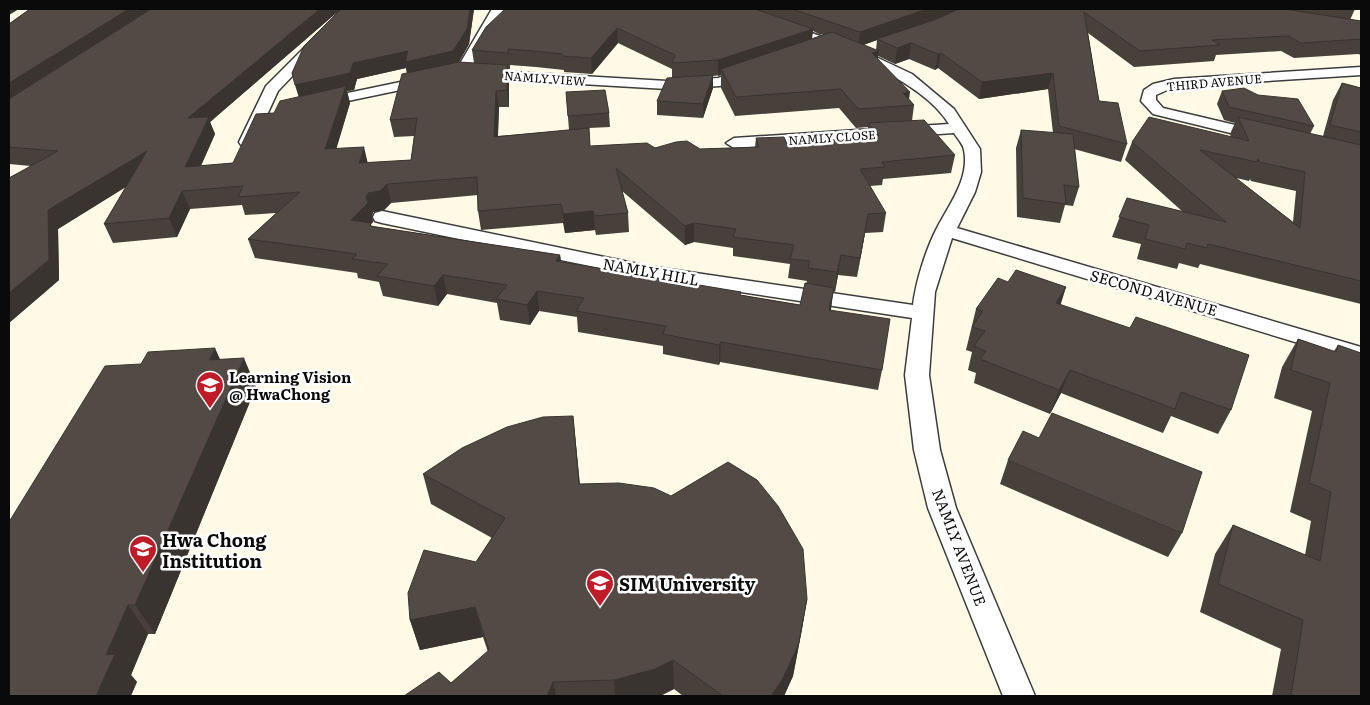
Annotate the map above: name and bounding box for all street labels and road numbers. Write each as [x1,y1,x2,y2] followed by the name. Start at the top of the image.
[503,66,587,90] street label: NAMLY VIEW
[1166,69,1263,95] street label: THIRD AVENUE
[788,125,877,149] street label: NAMLY CLOSE
[601,251,701,291] street label: NAMLY HILL
[1088,263,1220,321] street label: SECOND AVENUE
[927,485,993,609] street label: NAMLY AVENUE

